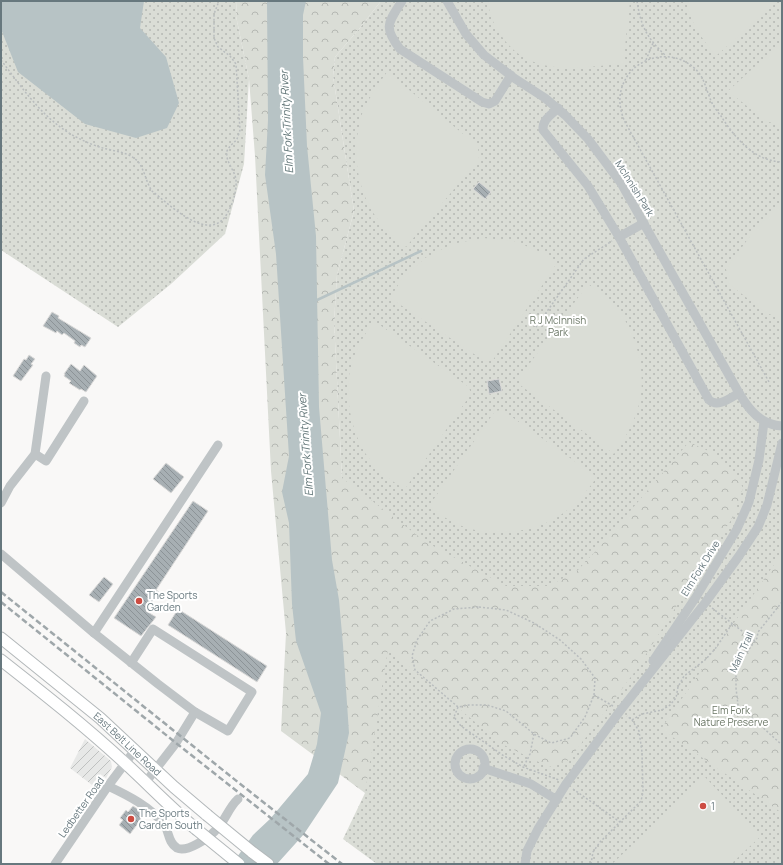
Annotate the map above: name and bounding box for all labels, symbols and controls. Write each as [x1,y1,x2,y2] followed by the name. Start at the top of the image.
[276,68,296,174] water label: Elm Fork Trinity River
[612,157,658,220] street label: McInnish Park
[530,313,586,339] park label: R J McInnish Park
[294,391,316,497] water label: Elm Fork Trinity River
[677,537,723,599] street label: Elm Fork Drive
[147,588,198,614] place label: The Sports Garden
[134,596,144,606] marker: The Sports Garden
[725,629,757,675] street label: Main Trail
[694,703,768,729] park label: Elm Fork Nature Preserve
[91,709,165,779] street label: East Belt Line Road
[55,774,107,840] street label: Ledbetter Road
[711,799,715,813] place label: 1
[698,801,708,811] marker: 1
[139,806,203,832] place label: The Sports Garden South
[126,814,136,824] marker: The Sports Garden South

